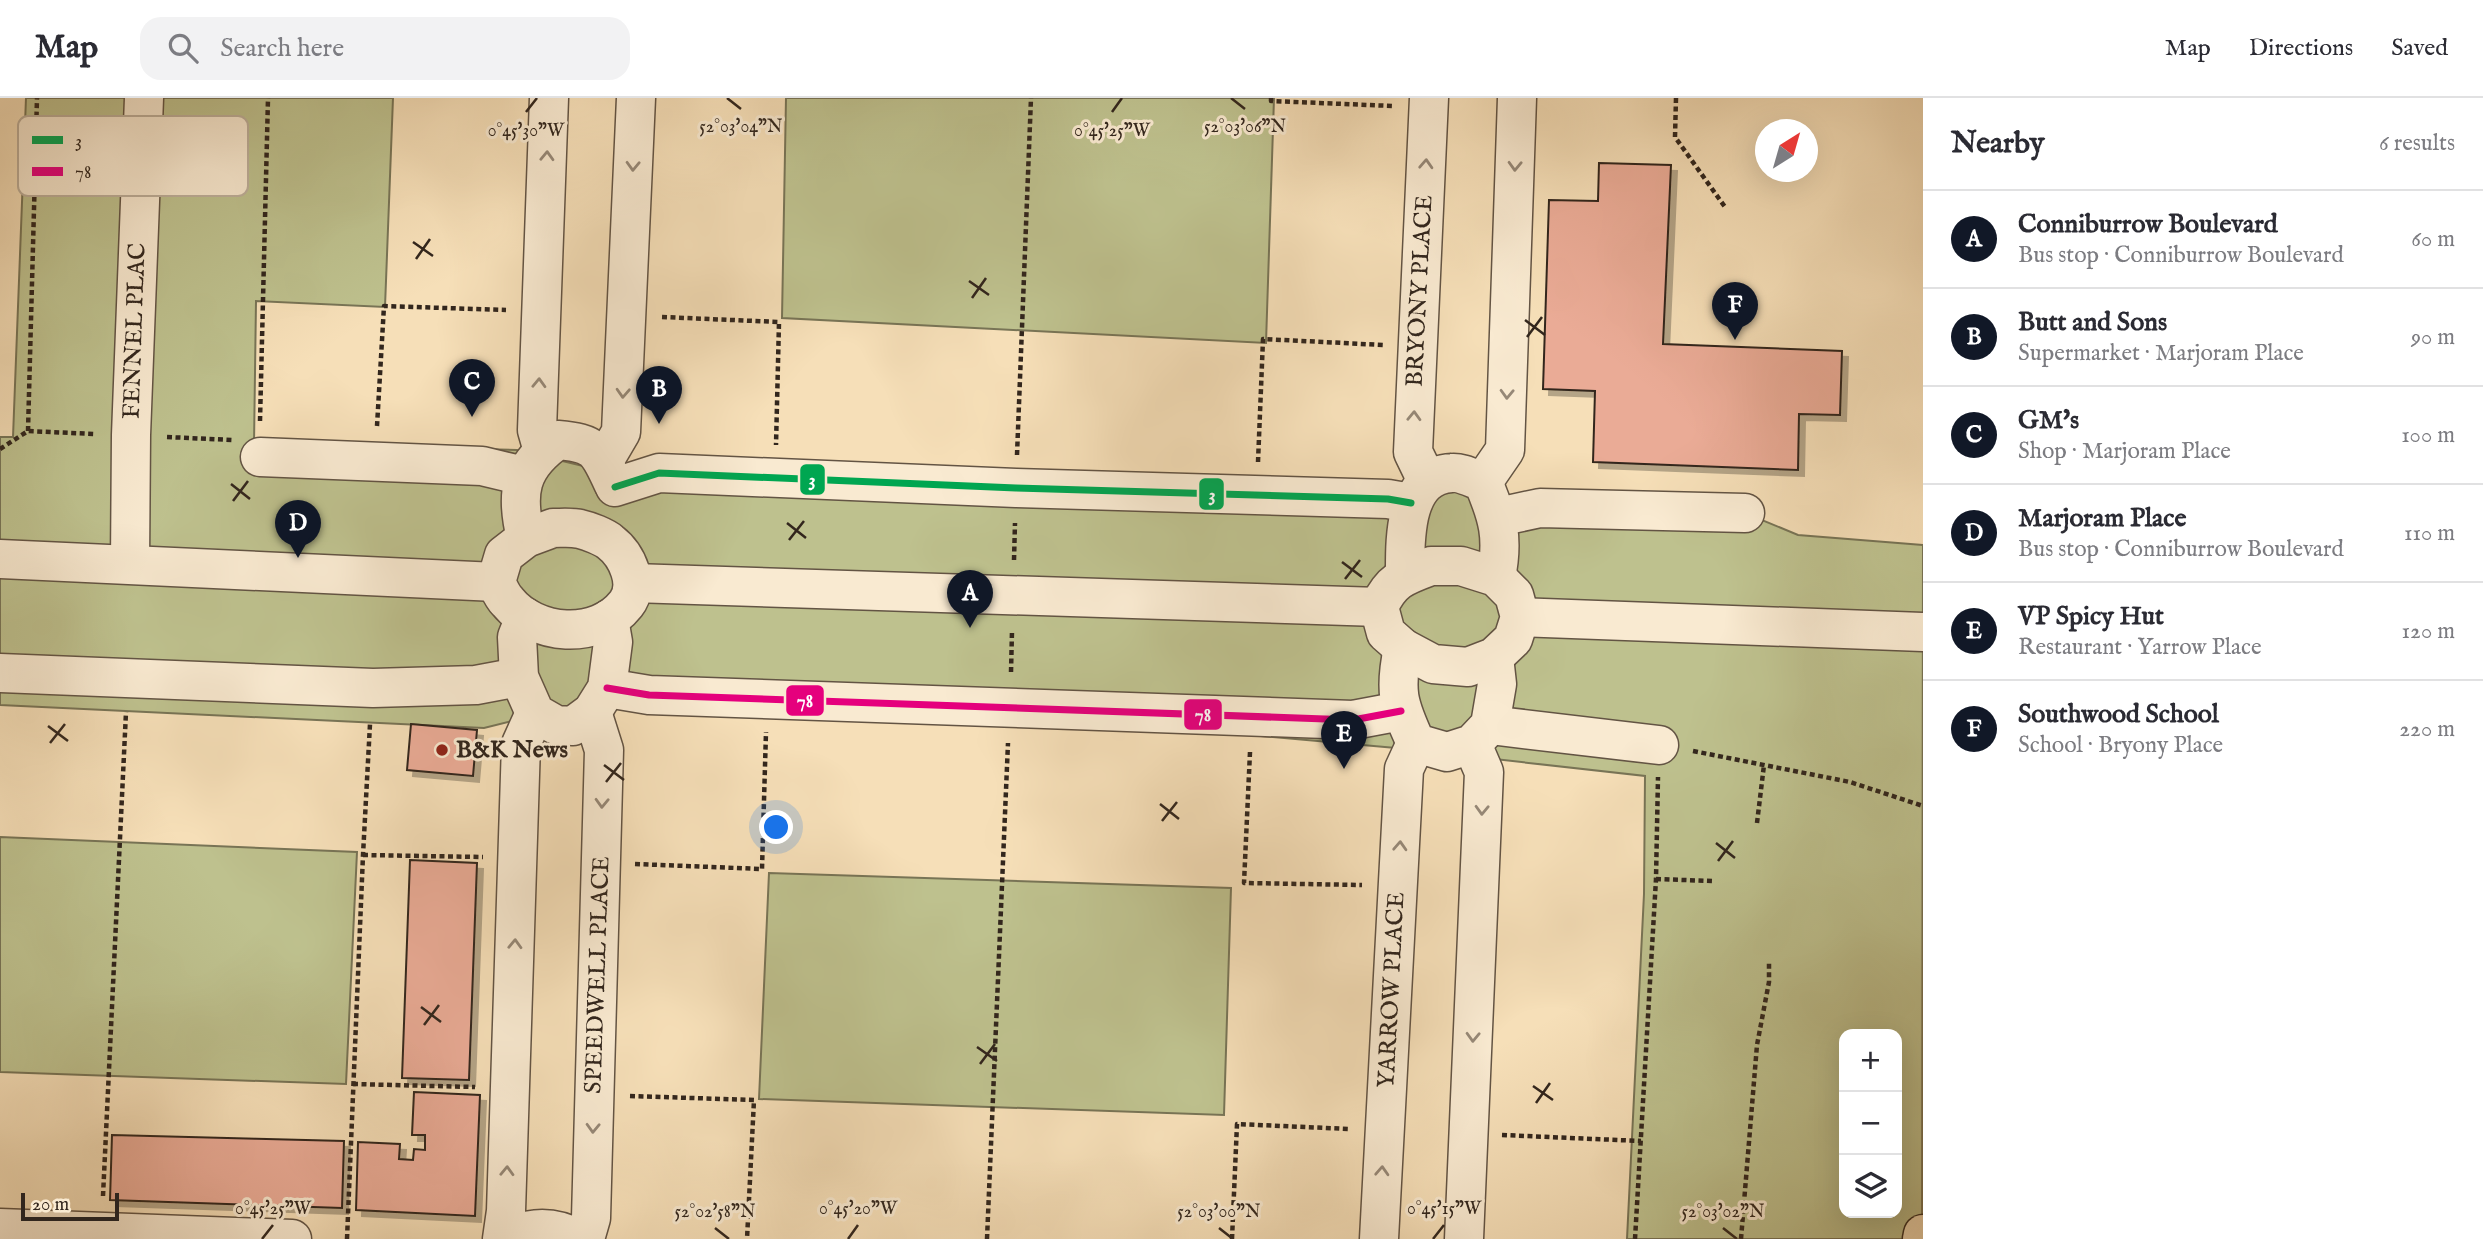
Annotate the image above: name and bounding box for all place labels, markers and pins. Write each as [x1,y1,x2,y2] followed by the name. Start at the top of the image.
[1712,282,1758,340] pin: F
[449,359,495,417] pin: C
[636,366,682,424] pin: B
[275,500,321,558] pin: D
[947,570,993,628] pin: A
[1321,711,1367,769] pin: E
[456,735,568,766] place label: B&K News
[434,742,450,758] marker: B&K News

